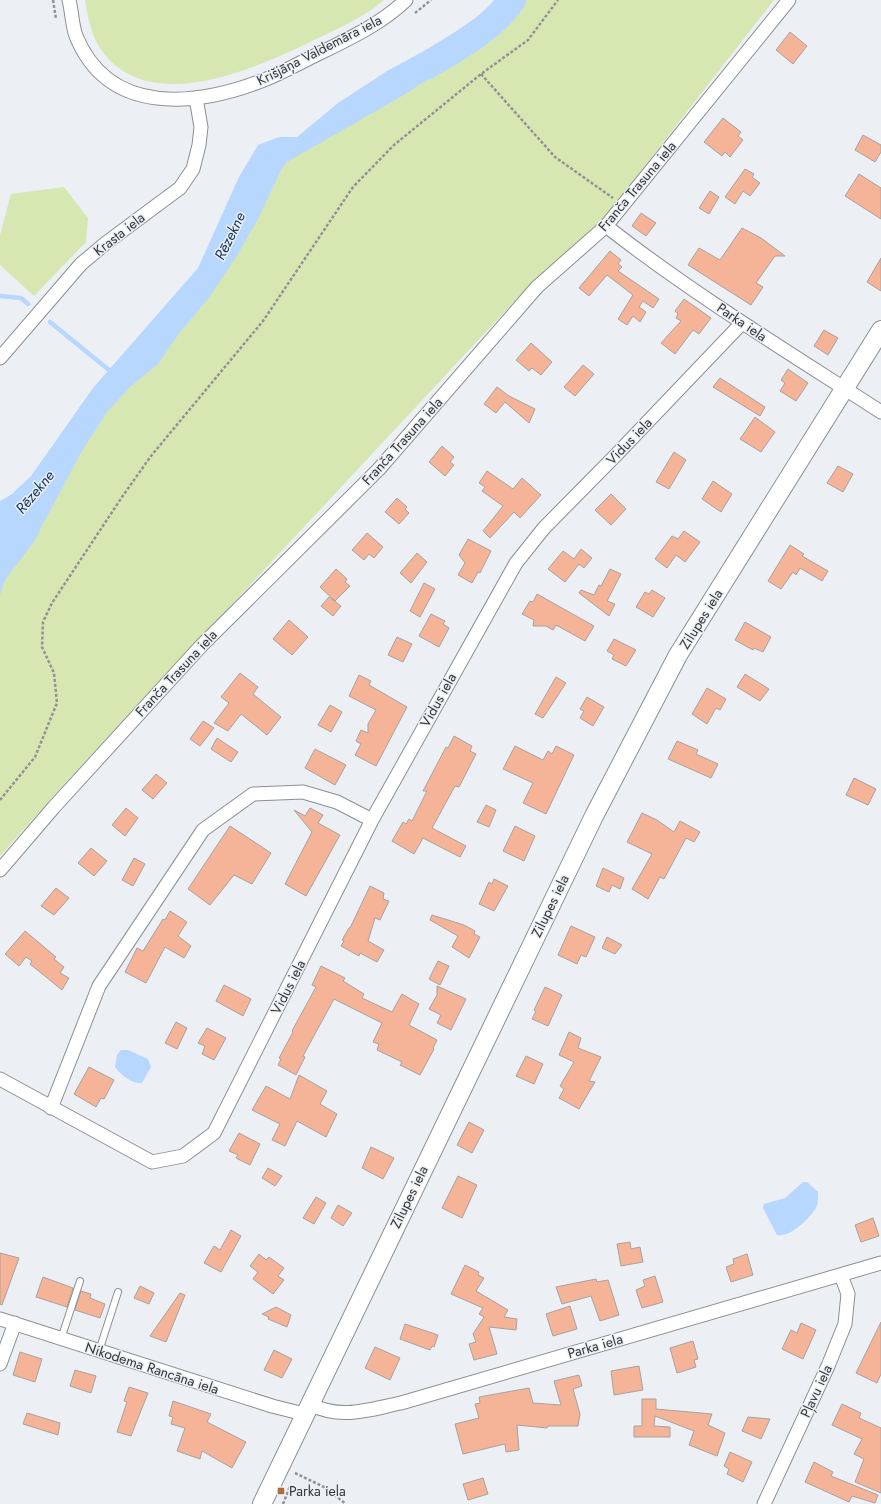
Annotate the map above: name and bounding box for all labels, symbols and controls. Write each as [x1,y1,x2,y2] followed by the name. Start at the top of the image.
[253,10,385,91] street label: Krišjāņa Valdemāra iela
[593,137,681,235] street label: Franča Trasuna iela
[89,208,149,260] street label: Krasta iela
[209,208,251,264] water label: Rēzekne
[713,298,771,346] street label: Parka iela
[357,393,447,489] street label: Franča Trasuna iela
[601,413,657,469] street label: Vidus iela
[10,465,60,519] water label: Rēzekne
[675,585,727,653] street label: Zilupes iela
[130,625,222,721] street label: Franča Trasuna iela
[415,669,461,731] street label: Vidus iela
[526,871,574,941] street label: Zilupes iela
[266,956,310,1018] street label: Vidus iela
[385,1162,433,1232] street label: Zilupes iela
[565,1329,625,1363] street label: Parka iela
[83,1337,221,1399] street label: Nikodema Rancāna iela
[795,1361,838,1421] street label: Pļavu iela
[289,1481,346,1501] place label: Parka iela
[276,1486,286,1496] marker: Parka iela

